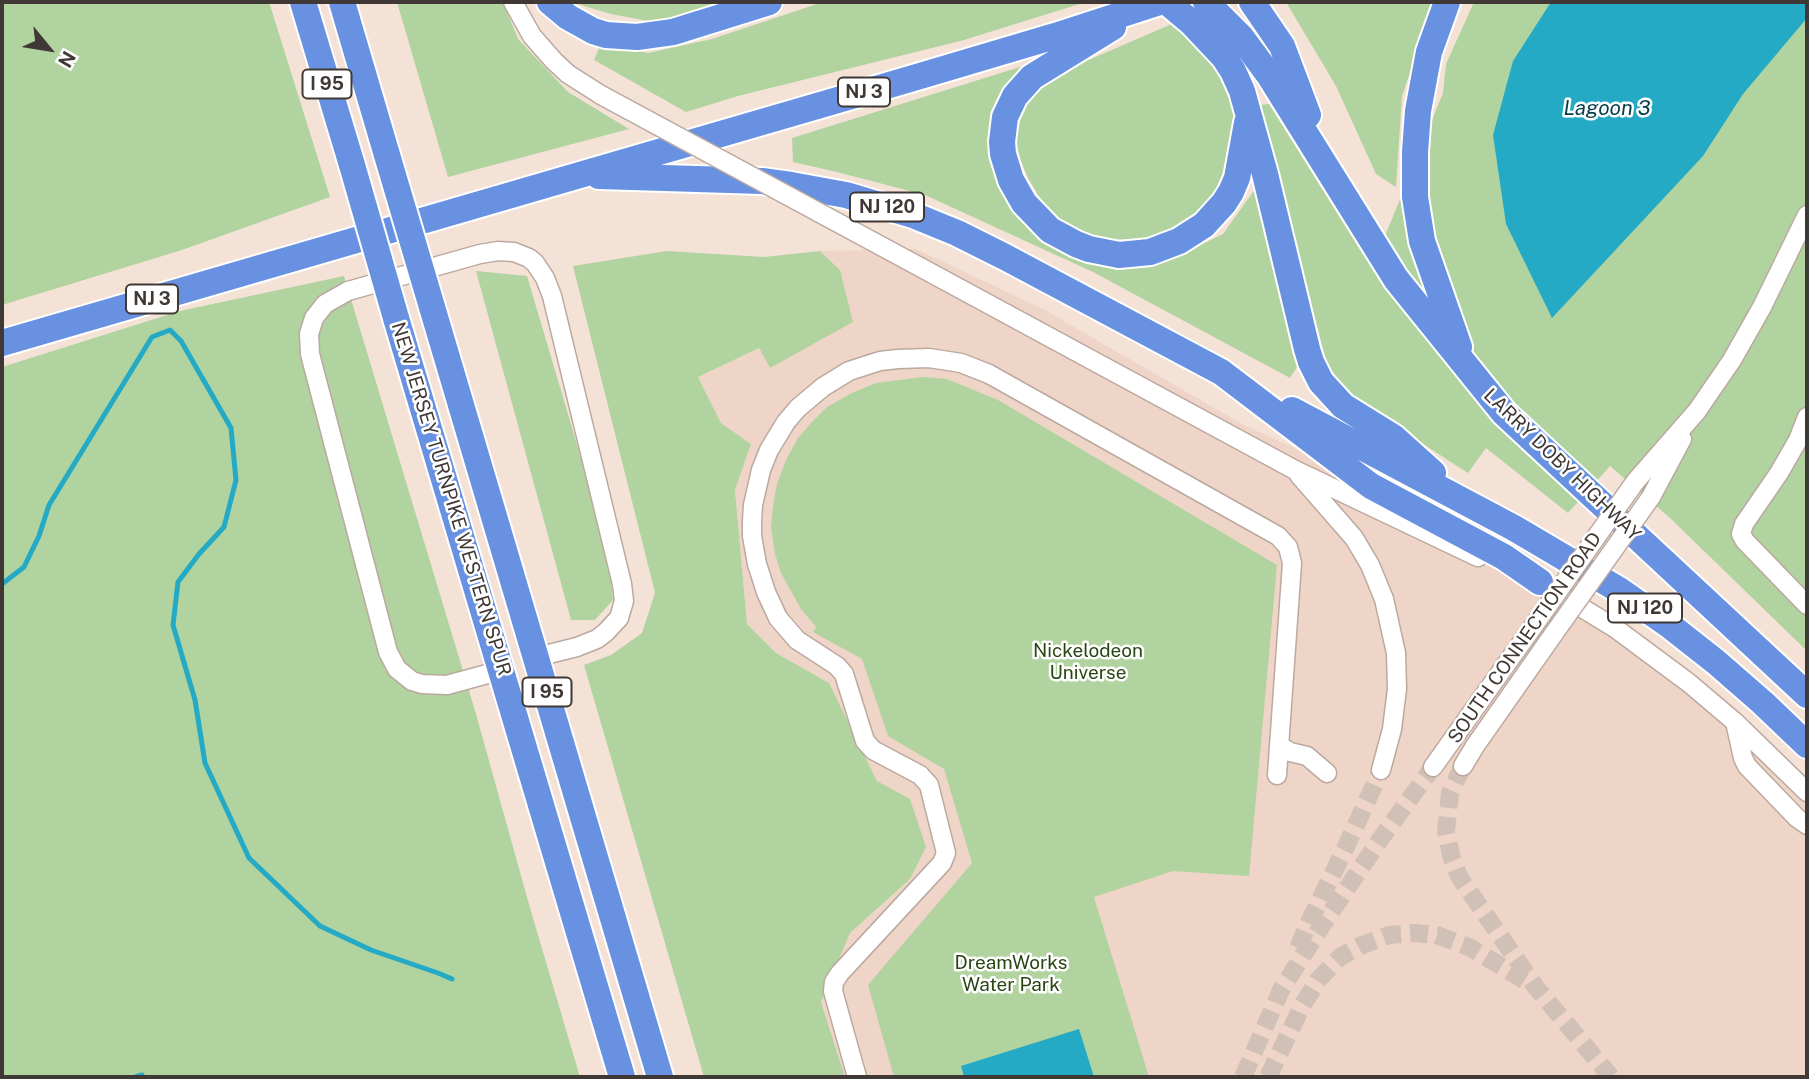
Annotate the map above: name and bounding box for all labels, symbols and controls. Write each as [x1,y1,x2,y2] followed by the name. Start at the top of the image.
[14,14,84,84] north arrow
[54,48,80,71] text: N
[302,70,352,98] road number: I 95
[838,78,890,106] road number: NJ 3
[1564,96,1650,122] water label: Lagoon 3
[850,192,924,222] road number: NJ 120
[126,284,178,314] road number: NJ 3
[386,319,516,679] street label: NEW JERSEY TURNPIKE WESTERN SPUR
[1479,384,1645,546] street label: LARRY DOBY HIGHWAY
[1443,528,1607,748] street label: SOUTH CONNECTION ROAD
[1608,594,1682,622] road number: NJ 120
[1033,640,1143,684] park label: Nickelodeon Universe
[522,678,572,706] road number: I 95
[955,952,1067,996] park label: DreamWorks Water Park

